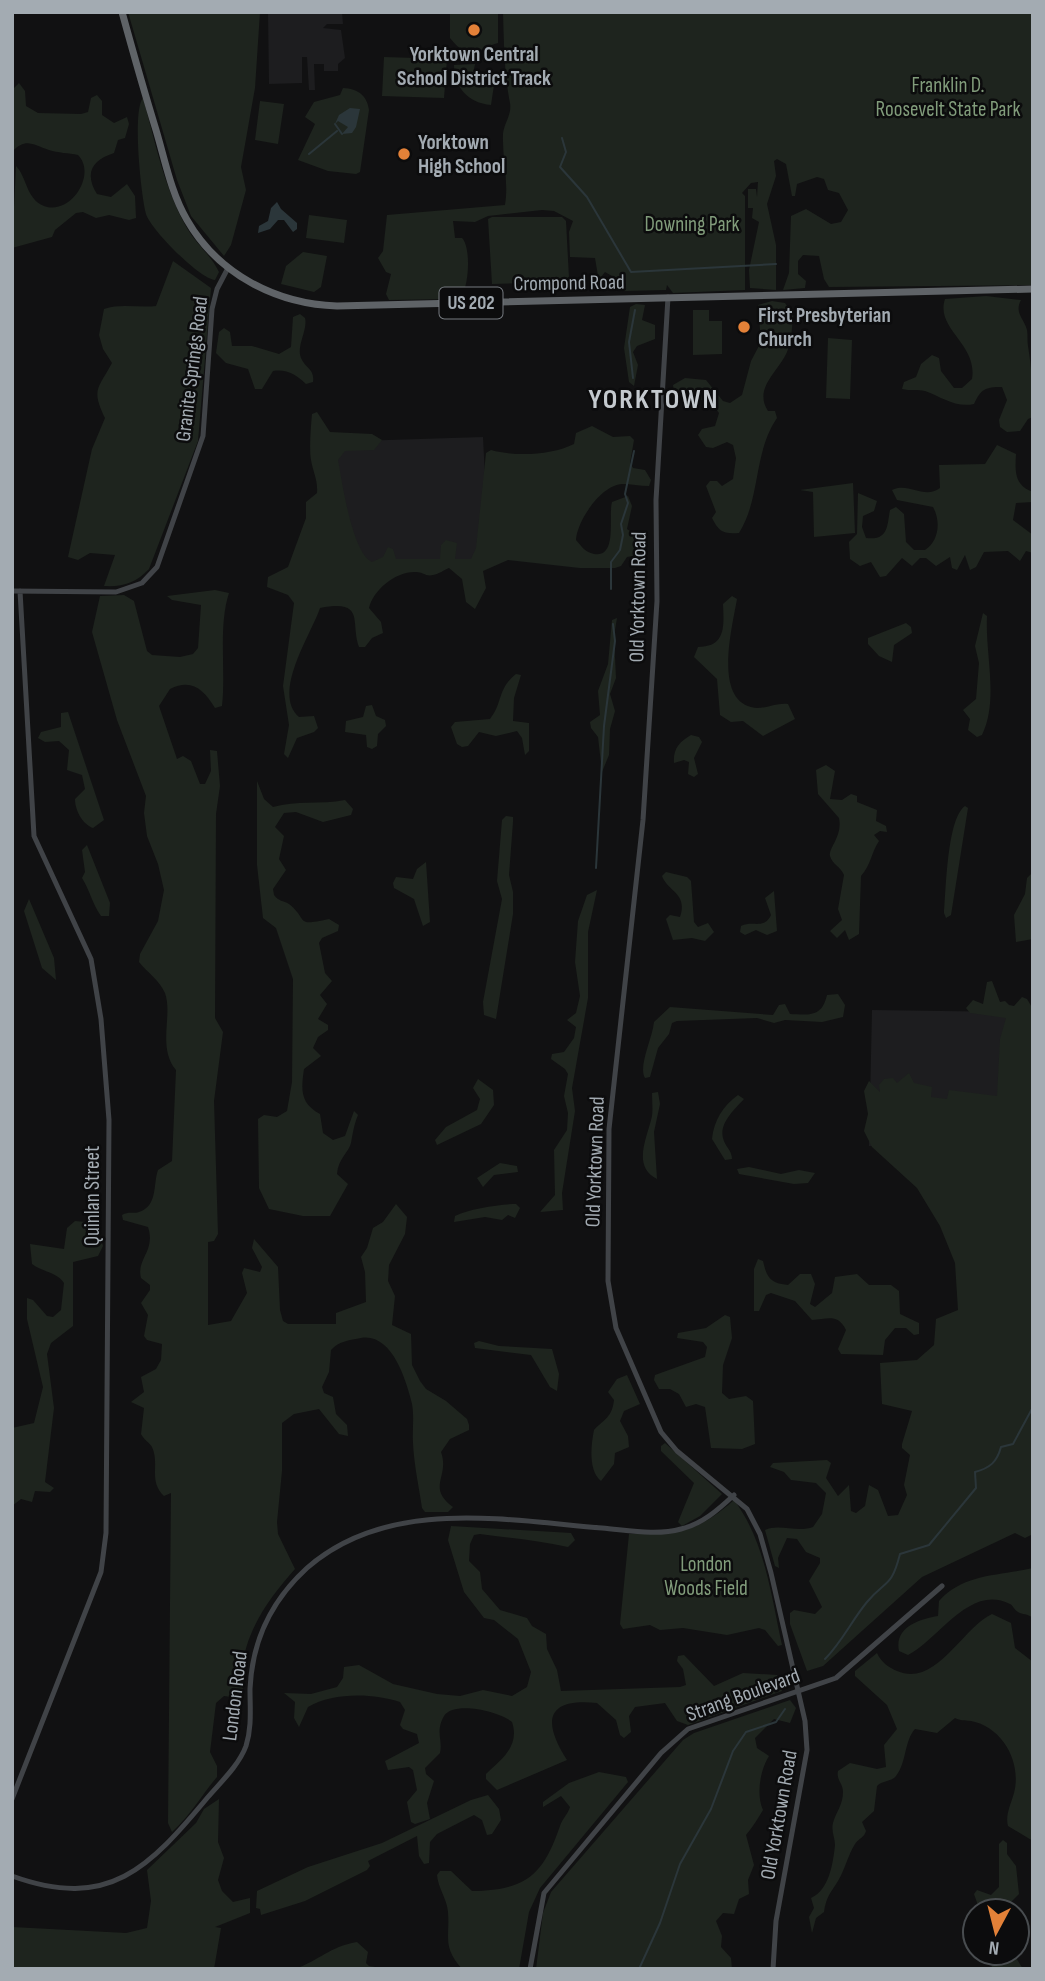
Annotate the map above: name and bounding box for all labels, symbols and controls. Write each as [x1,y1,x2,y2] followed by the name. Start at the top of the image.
[466,22,482,38] marker: Yorktown Central School District Track
[397,42,551,91] place label: Yorktown Central School District Track
[876,73,1020,122] park label: Franklin D. Roosevelt State Park
[418,130,505,179] place label: Yorktown High School
[396,146,412,162] marker: Yorktown High School
[644,212,740,237] park label: Downing Park
[513,270,625,296] street label: Crompond Road
[440,288,503,318] road number: US 202
[171,295,213,443] street label: Granite Springs Road
[758,303,891,352] place label: First Presbyterian Church
[736,319,752,335] marker: First Presbyterian Church
[589,383,719,416] district label: YORKTOWN
[624,531,652,663] street label: Old Yorktown Road
[580,1096,610,1228] street label: Old Yorktown Road
[80,1146,105,1246] street label: Quinlan Street
[664,1552,748,1601] park label: London Woods Field
[217,1650,253,1742] street label: London Road
[683,1663,803,1727] street label: Strang Boulevard
[755,1748,803,1882] street label: Old Yorktown Road
[961,1897,1031,1967] north arrow
[988,1935,1001,1959] text: N

